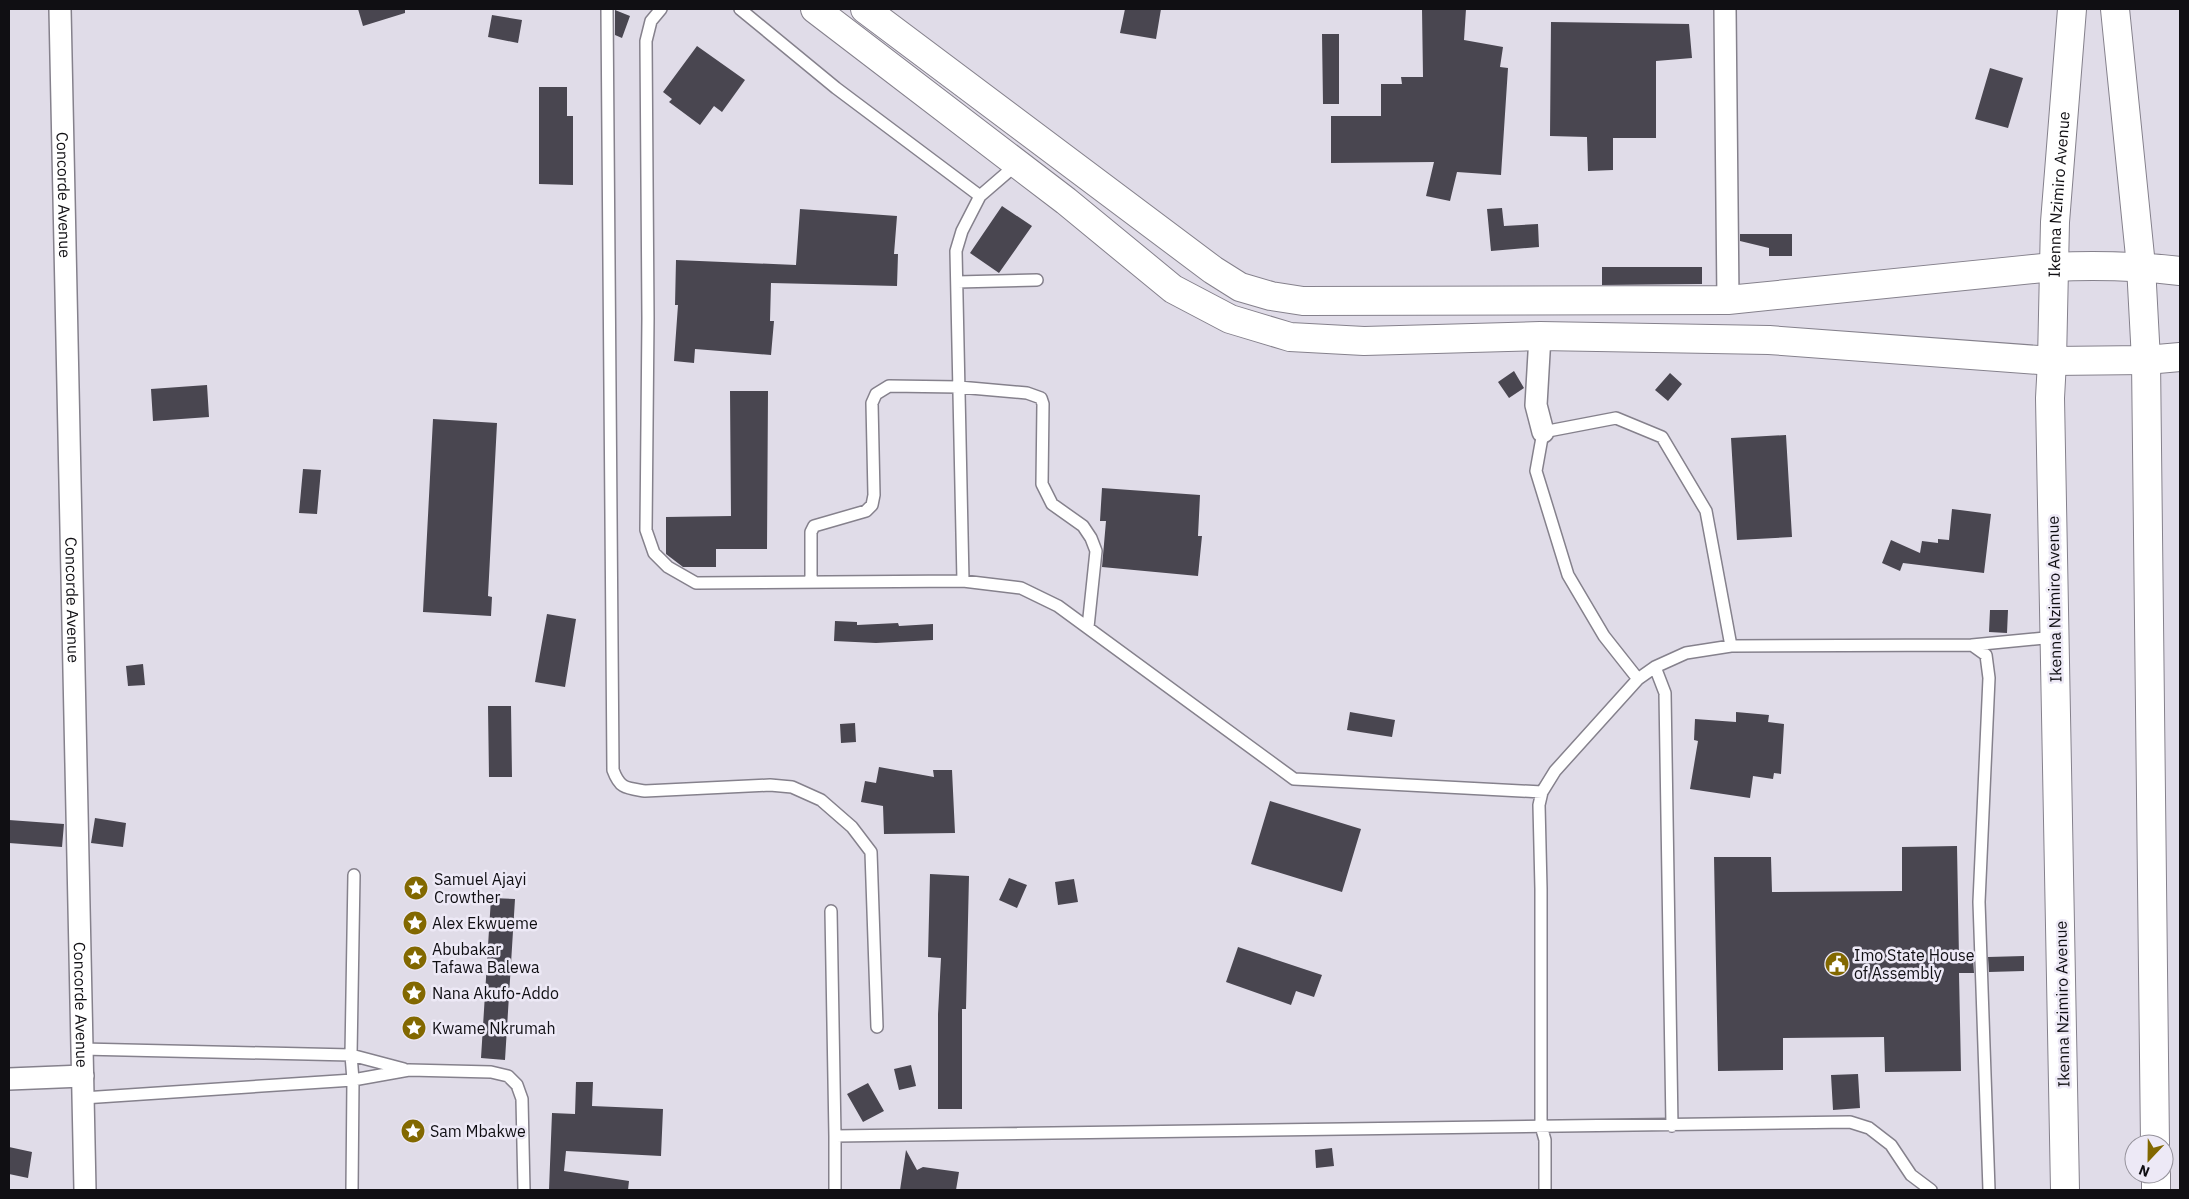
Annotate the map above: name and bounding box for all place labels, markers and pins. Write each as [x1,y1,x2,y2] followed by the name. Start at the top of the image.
[434,869,527,907] place label: Samuel Ajayi Crowther
[403,875,429,901] place icon: Samuel Ajayi Crowther
[402,910,428,936] place icon: Alex Ekwueme
[432,913,538,933] place label: Alex Ekwueme
[432,939,540,977] place label: Abubakar Tafawa Balewa
[402,945,428,971] place icon: Abubakar Tafawa Balewa
[1854,945,1975,983] place label: Imo State House of Assembly
[1824,951,1850,977] public building icon: Imo State House of Assembly
[401,980,427,1006] place icon: Nana Akufo-Addo
[432,983,559,1003] place label: Nana Akufo-Addo
[401,1015,427,1041] place icon: Kwame Nkrumah
[432,1018,556,1038] place label: Kwame Nkrumah
[400,1118,426,1144] place icon: Sam Mbakwe
[430,1121,526,1141] place label: Sam Mbakwe

